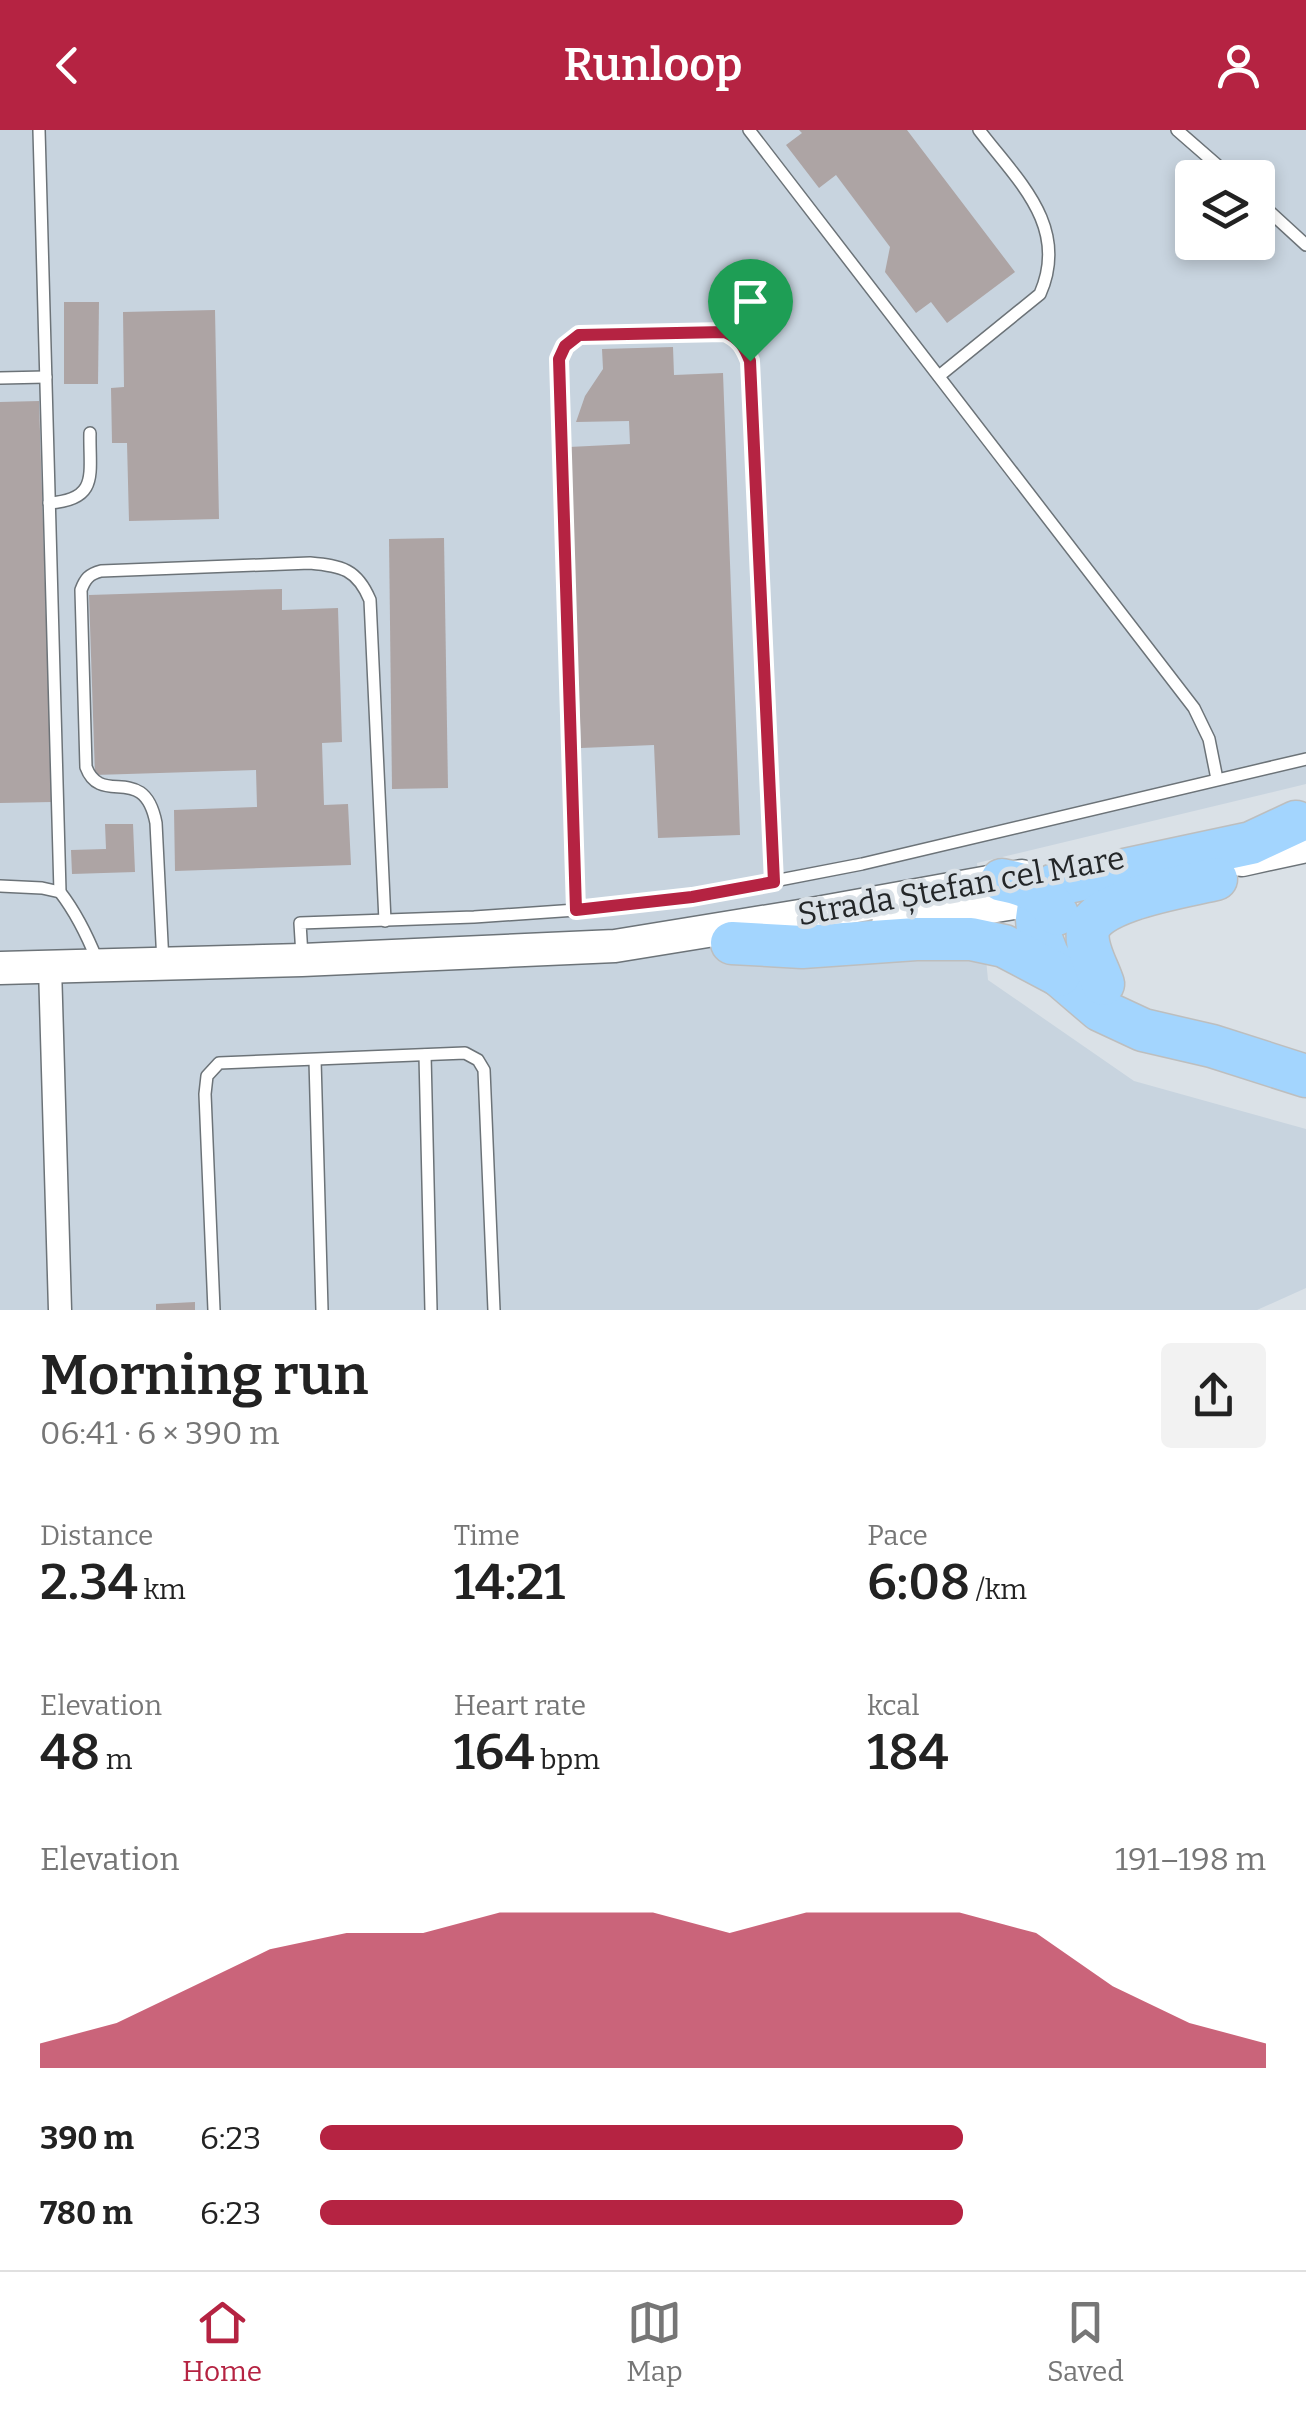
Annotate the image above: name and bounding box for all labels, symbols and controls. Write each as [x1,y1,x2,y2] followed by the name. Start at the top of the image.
[40,38,95,93] icon: back
[564,38,742,92] text: Runloop
[1211,38,1266,93] icon: person
[1175,160,1275,260] map controls
[1175,160,1275,260] button: layers
[708,259,793,362] pin
[723,274,778,329] icon: arrive
[795,839,1128,934] street label: Strada Ștefan cel Mare
[40,1343,368,1409] text: Morning run
[1161,1343,1266,1448] button: share
[40,1414,280,1452] text: 06:41 · 6 × 390 m
[40,1519,153,1552] text: Distance
[454,1519,520,1552] text: Time
[867,1519,928,1552] text: Pace
[40,1552,138,1612] text: 2.34
[454,1552,565,1612] text: 14:21
[867,1552,970,1612] text: 6:08
[138,1573,186,1606] text: km
[970,1573,1027,1606] text: /km
[40,1689,162,1722] text: Elevation
[454,1689,586,1722] text: Heart rate
[867,1689,919,1722] text: kcal
[40,1722,100,1782] text: 48
[454,1722,535,1782] text: 164
[867,1722,949,1782] text: 184
[100,1743,132,1776] text: m
[535,1743,600,1776] text: bpm
[40,1840,180,1878] text: Elevation
[1115,1840,1266,1878] text: 191–198 m
[40,2119,134,2157] text: 390 m
[200,2119,261,2157] text: 6:23
[40,2194,133,2232] text: 780 m
[200,2194,261,2232] text: 6:23
[182,2295,262,2388] tab: Home
[626,2295,683,2388] tab: Map
[1047,2295,1124,2388] tab: Saved

